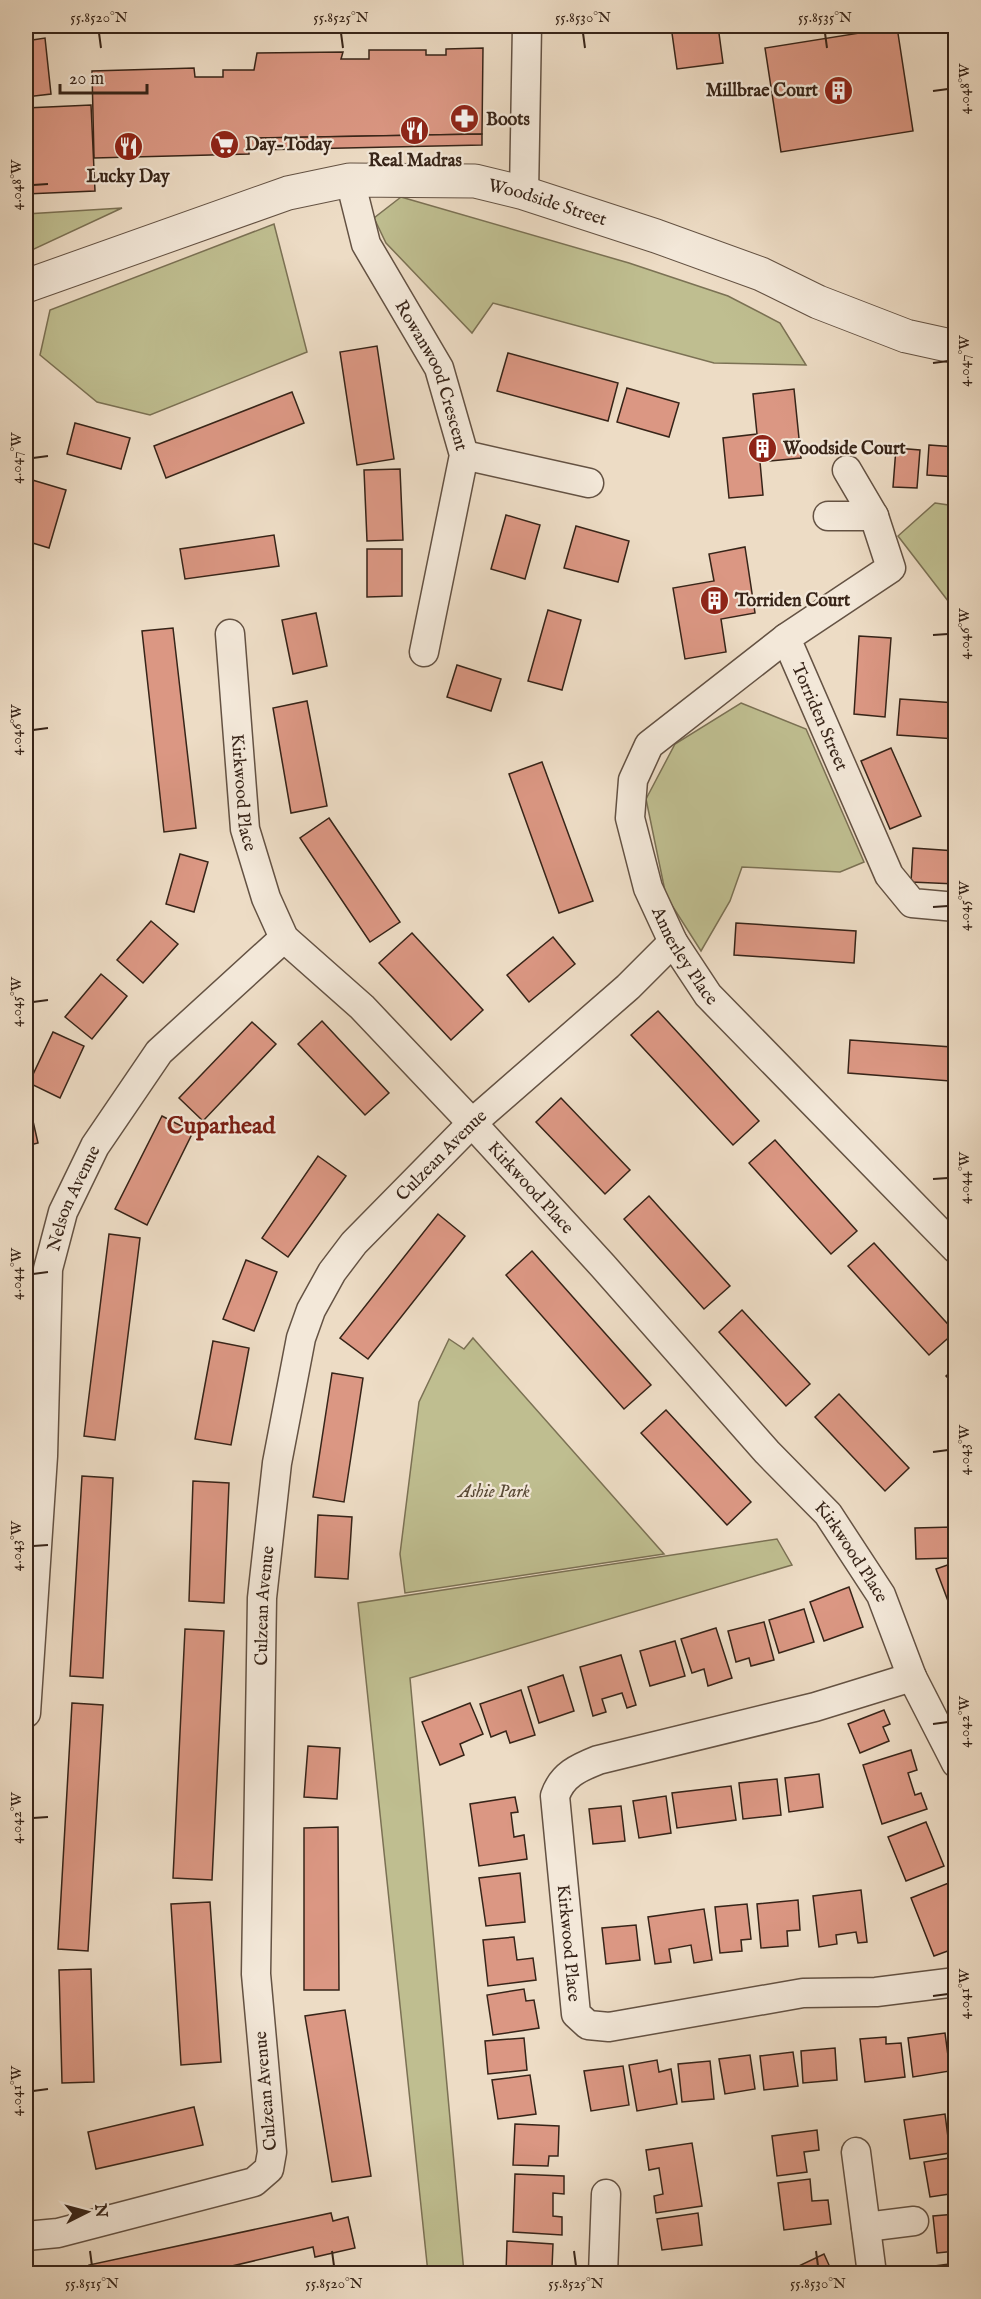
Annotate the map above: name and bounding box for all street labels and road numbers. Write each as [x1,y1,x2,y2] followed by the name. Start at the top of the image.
[486,175,609,232] street label: Woodside Street
[389,296,472,454] street label: Rowanwood Crescent
[785,660,852,775] street label: Torriden Street
[225,733,261,854] street label: Kirkwood Place
[645,903,722,1011] street label: Annerley Place
[392,1105,492,1207] street label: Culzean Avenue
[482,1137,578,1240] street label: Kirkwood Place
[43,1142,106,1254] street label: Nelson Avenue
[809,1497,893,1606] street label: Kirkwood Place
[251,1545,281,1666] street label: Culzean Avenue
[551,1884,585,2003] street label: Kirkwood Place
[250,2030,283,2152] street label: Culzean Avenue

